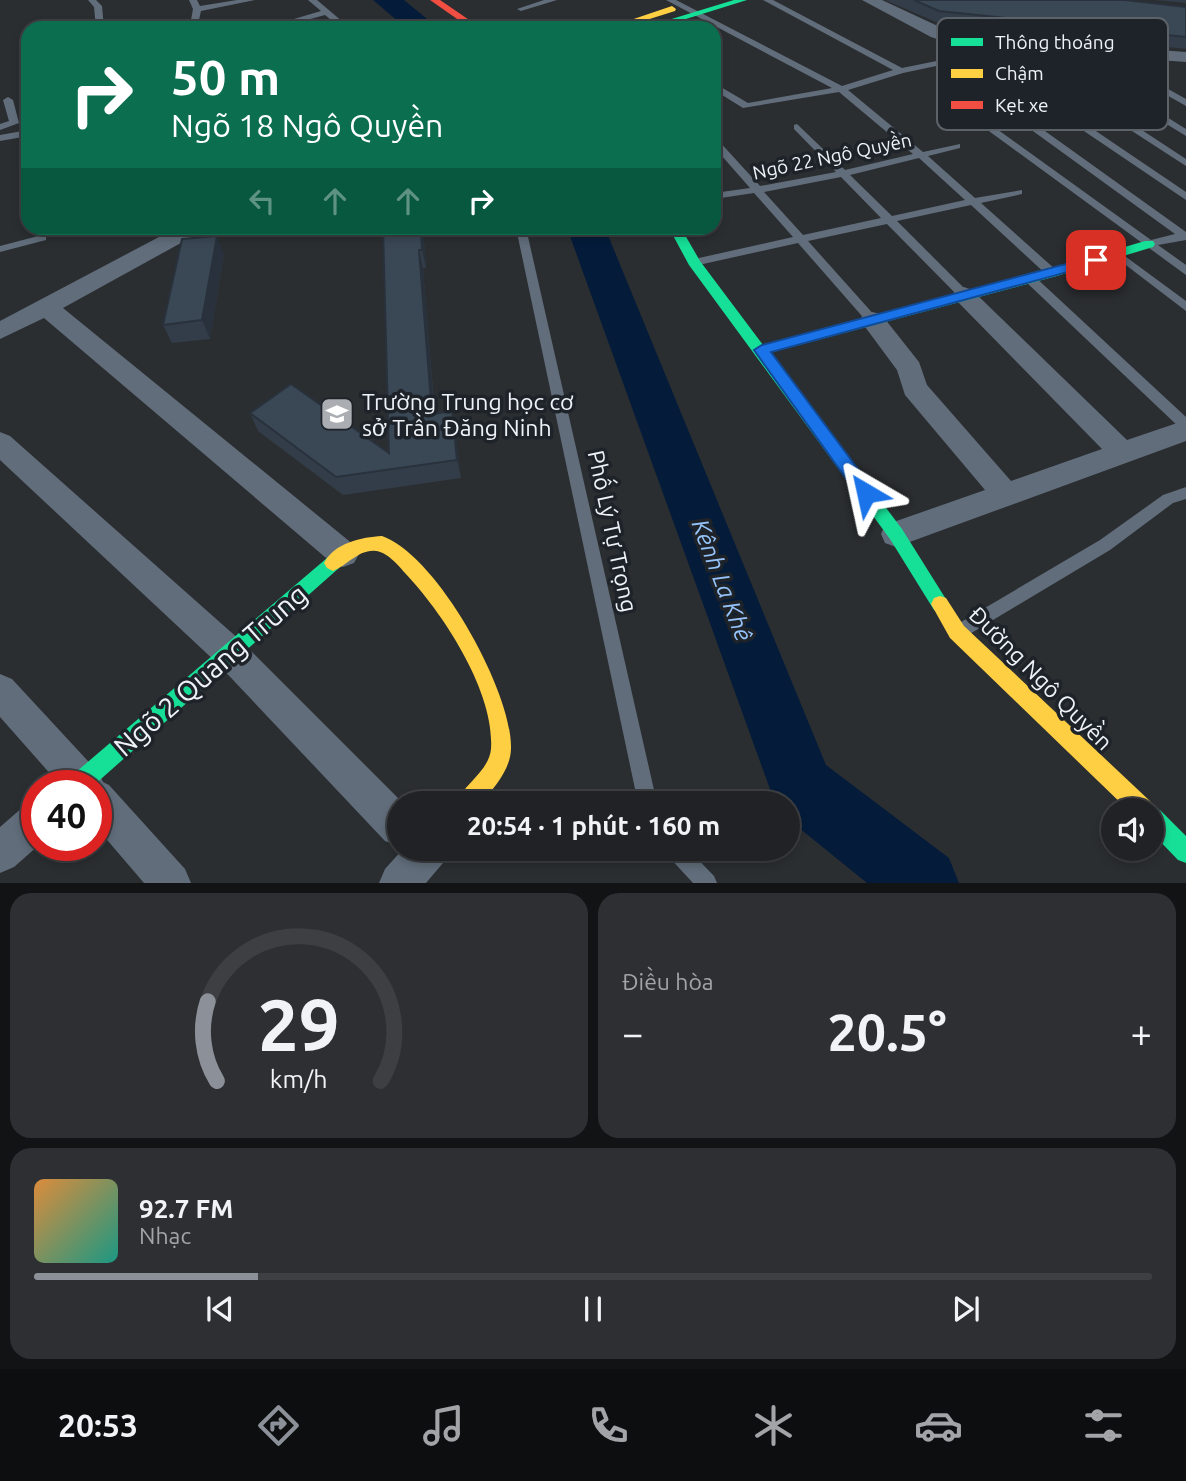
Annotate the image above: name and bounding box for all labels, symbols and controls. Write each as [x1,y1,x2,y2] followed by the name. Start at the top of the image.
[937,18,1168,130] legend
[995,31,1115,53] text: Thông thoáng
[56,49,147,140] icon: right
[171,49,280,104] text: 50 m
[995,62,1044,84] text: Chậm
[995,94,1049,116] text: Kẹt xe
[171,107,443,143] text: Ngõ 18 Ngô Quyền
[750,127,913,184] street label: Ngõ 22 Ngô Quyền
[243,182,281,220] icon: left
[316,182,354,220] icon: ahead
[389,182,427,220] icon: ahead
[462,182,500,220] icon: right
[1066,230,1126,290] pin
[1077,241,1115,279] icon: arrive
[362,389,574,440] place label: Trường Trung học cơ sở Trần Đăng Ninh
[318,395,356,433] school or university icon: Trường Trung học cơ sở Trần Đăng Ninh
[584,447,645,614] street label: Phố Lý Tự Trọng
[829,456,903,530] position arrow
[686,515,758,645] water label: Kênh La Khê
[107,578,313,762] street label: Ngõ 2 Quang Trung
[964,600,1119,755] street label: Đường Ngô Quyền
[21,770,112,861] speed limit sign: 40
[1101,798,1164,861] map controls
[1101,798,1164,861] button: sound
[467,811,720,840] text: 20:54 · 1 phút · 160 m
[622,969,714,994] text: Điều hòa
[258,984,340,1066] text: 29
[827,1003,947,1061] text: 20.5°
[622,1012,643,1054] text: −
[1131,1012,1152,1054] text: +
[270,1065,328,1093] text: km/h
[139,1194,233,1223] text: 92.7 FM
[139,1223,191,1248] text: Nhạc
[201,1290,239,1328] icon: previous
[574,1290,612,1328] icon: pause
[947,1290,985,1328] icon: next
[254,1401,303,1450] icon: directions
[419,1401,468,1450] icon: music
[584,1401,633,1450] icon: phone
[749,1401,798,1450] icon: climate
[914,1401,963,1450] icon: car
[1079,1401,1128,1450] icon: filters
[58,1407,138,1443] text: 20:53

